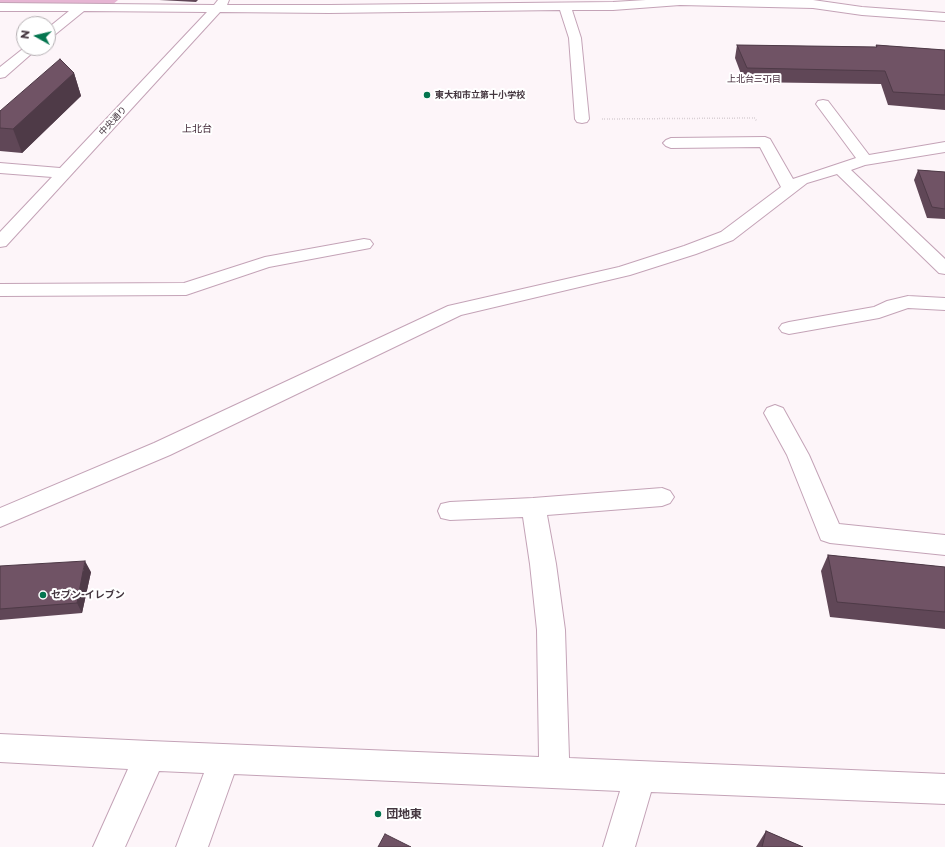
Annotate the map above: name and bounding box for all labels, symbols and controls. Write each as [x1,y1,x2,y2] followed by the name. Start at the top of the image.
[16,16,56,56] north arrow
[18,29,33,40] text: N
[727,74,781,84] district label: 上北台三丁目
[422,90,432,100] marker: 東大和市立第十小学校
[435,90,525,100] place label: 東大和市立第十小学校
[97,104,129,138] street label: 中央通り
[182,123,212,135] district label: 上北台
[51,589,125,601] place label: セブン-イレブン
[38,590,48,600] marker: セブン-イレブン
[386,807,422,821] place label: 団地東
[373,809,383,819] marker: 団地東

